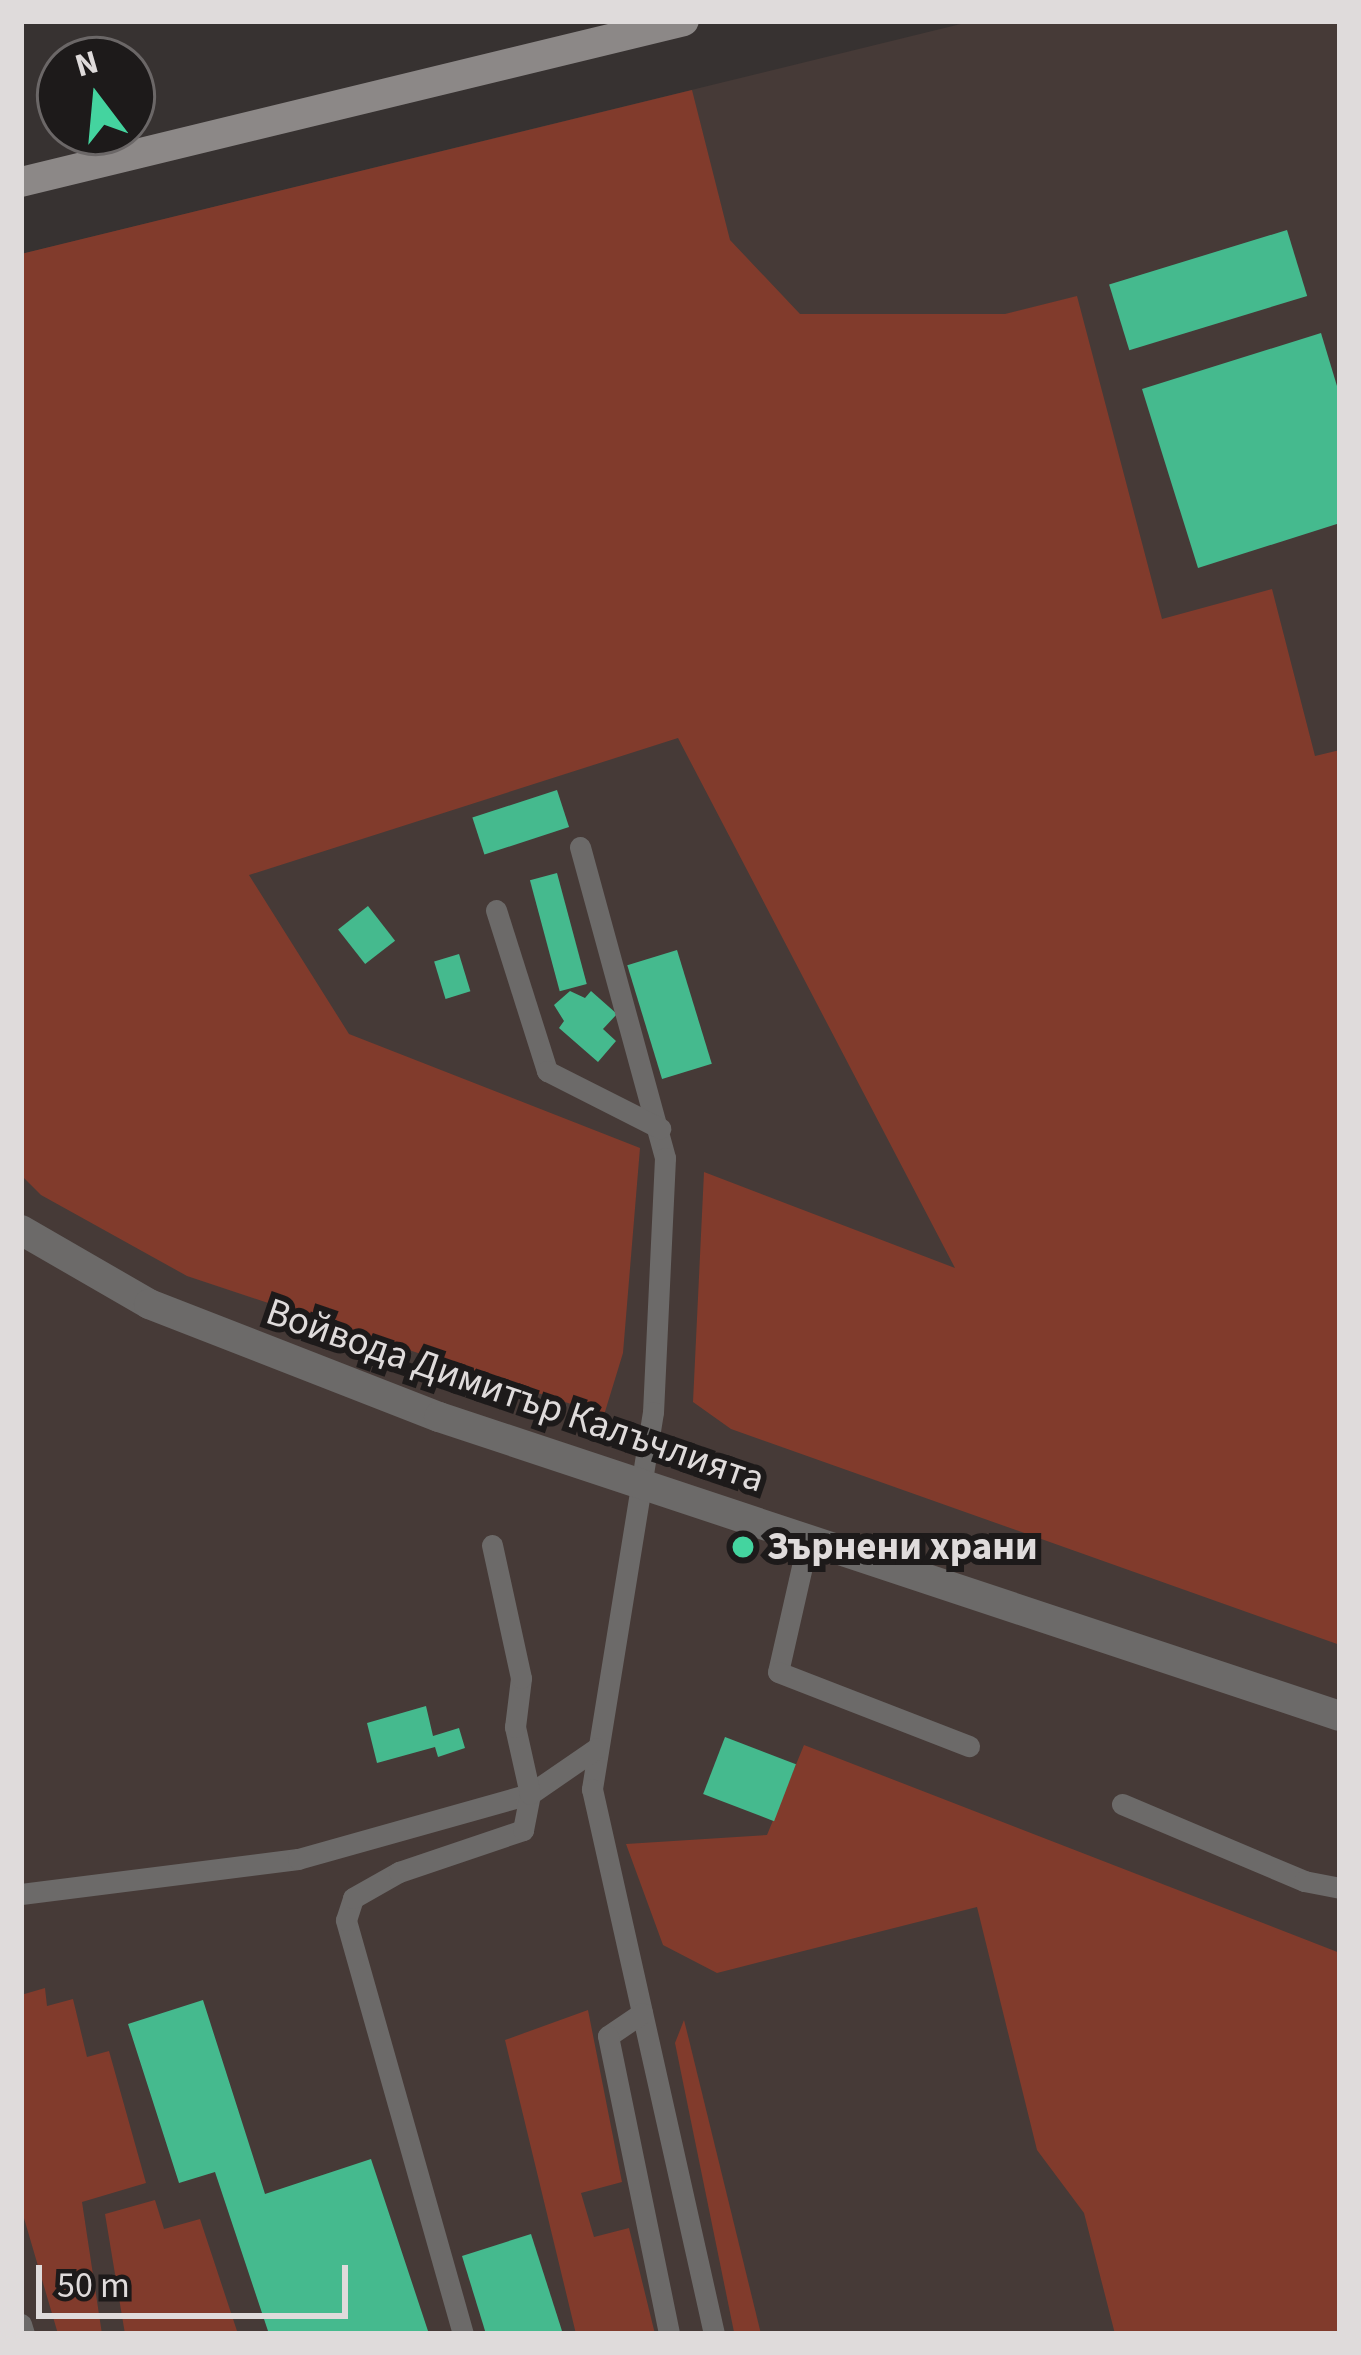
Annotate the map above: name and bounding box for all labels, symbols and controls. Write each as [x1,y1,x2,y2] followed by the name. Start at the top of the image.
[36,36,156,156] north arrow
[70,38,104,89] text: N
[260,1289,770,1503] street label: Войвода Димитър Калъчлията
[767,1524,1038,1570] place label: Зърнени храни
[730,1534,756,1560] marker: Зърнени храни
[42,2241,354,2315] scale bar
[57,2260,130,2311] text: 50 m

